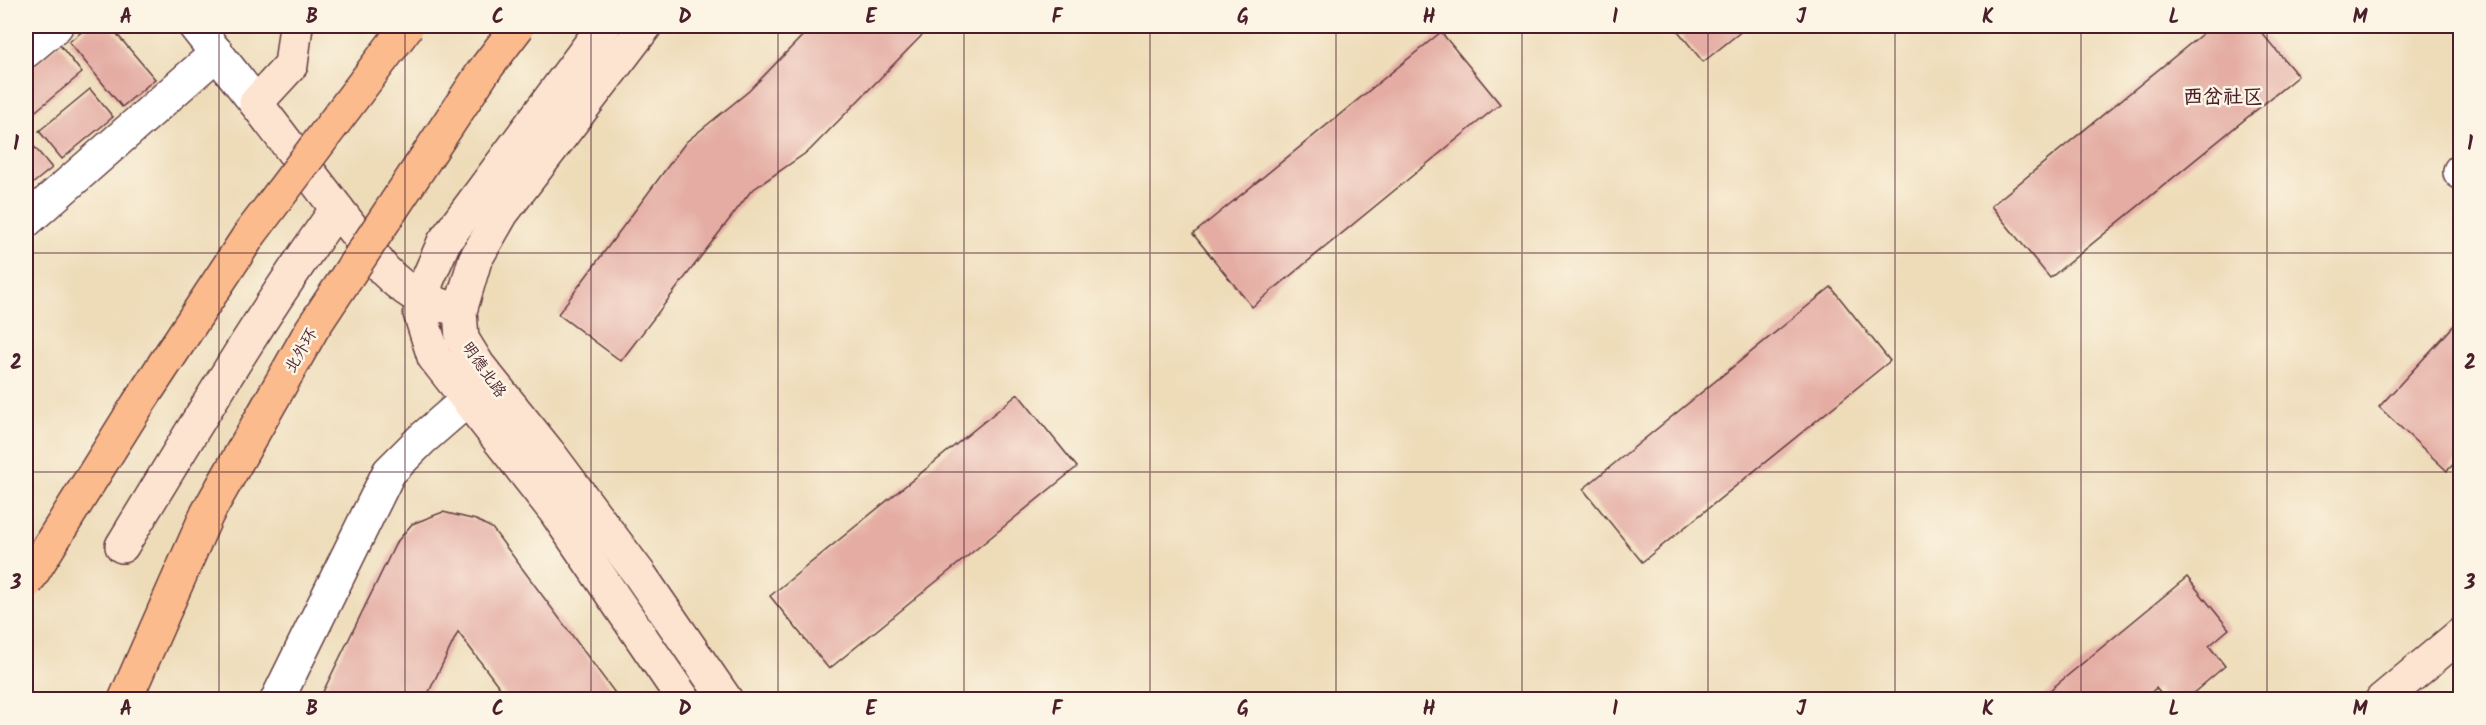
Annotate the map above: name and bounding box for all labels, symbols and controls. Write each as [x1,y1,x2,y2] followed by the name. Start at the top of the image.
[120,2,132,34] text: A
[306,2,318,34] text: B
[492,2,504,34] text: C
[678,2,692,34] text: D
[865,2,877,34] text: E
[1052,2,1064,34] text: F
[1237,2,1249,34] text: G
[1422,2,1436,34] text: H
[1612,2,1618,34] text: I
[1796,2,1807,34] text: J
[1982,2,1994,34] text: K
[2169,2,2179,34] text: L
[2352,2,2368,34] text: M
[2183,82,2263,114] district label: 西岔社区
[13,129,19,161] text: 1
[2467,129,2473,161] text: 1
[278,324,324,378] street label: 北外环
[455,336,512,403] street label: 明德北路
[10,348,22,380] text: 2
[2464,348,2476,380] text: 2
[10,568,22,600] text: 3
[2464,568,2476,600] text: 3
[120,694,132,725] text: A
[306,694,318,725] text: B
[492,694,504,725] text: C
[678,694,692,725] text: D
[865,694,877,725] text: E
[1052,694,1064,725] text: F
[1237,694,1249,725] text: G
[1422,694,1436,725] text: H
[1612,694,1618,725] text: I
[1796,694,1807,725] text: J
[1982,694,1994,725] text: K
[2169,694,2179,725] text: L
[2352,694,2368,725] text: M

